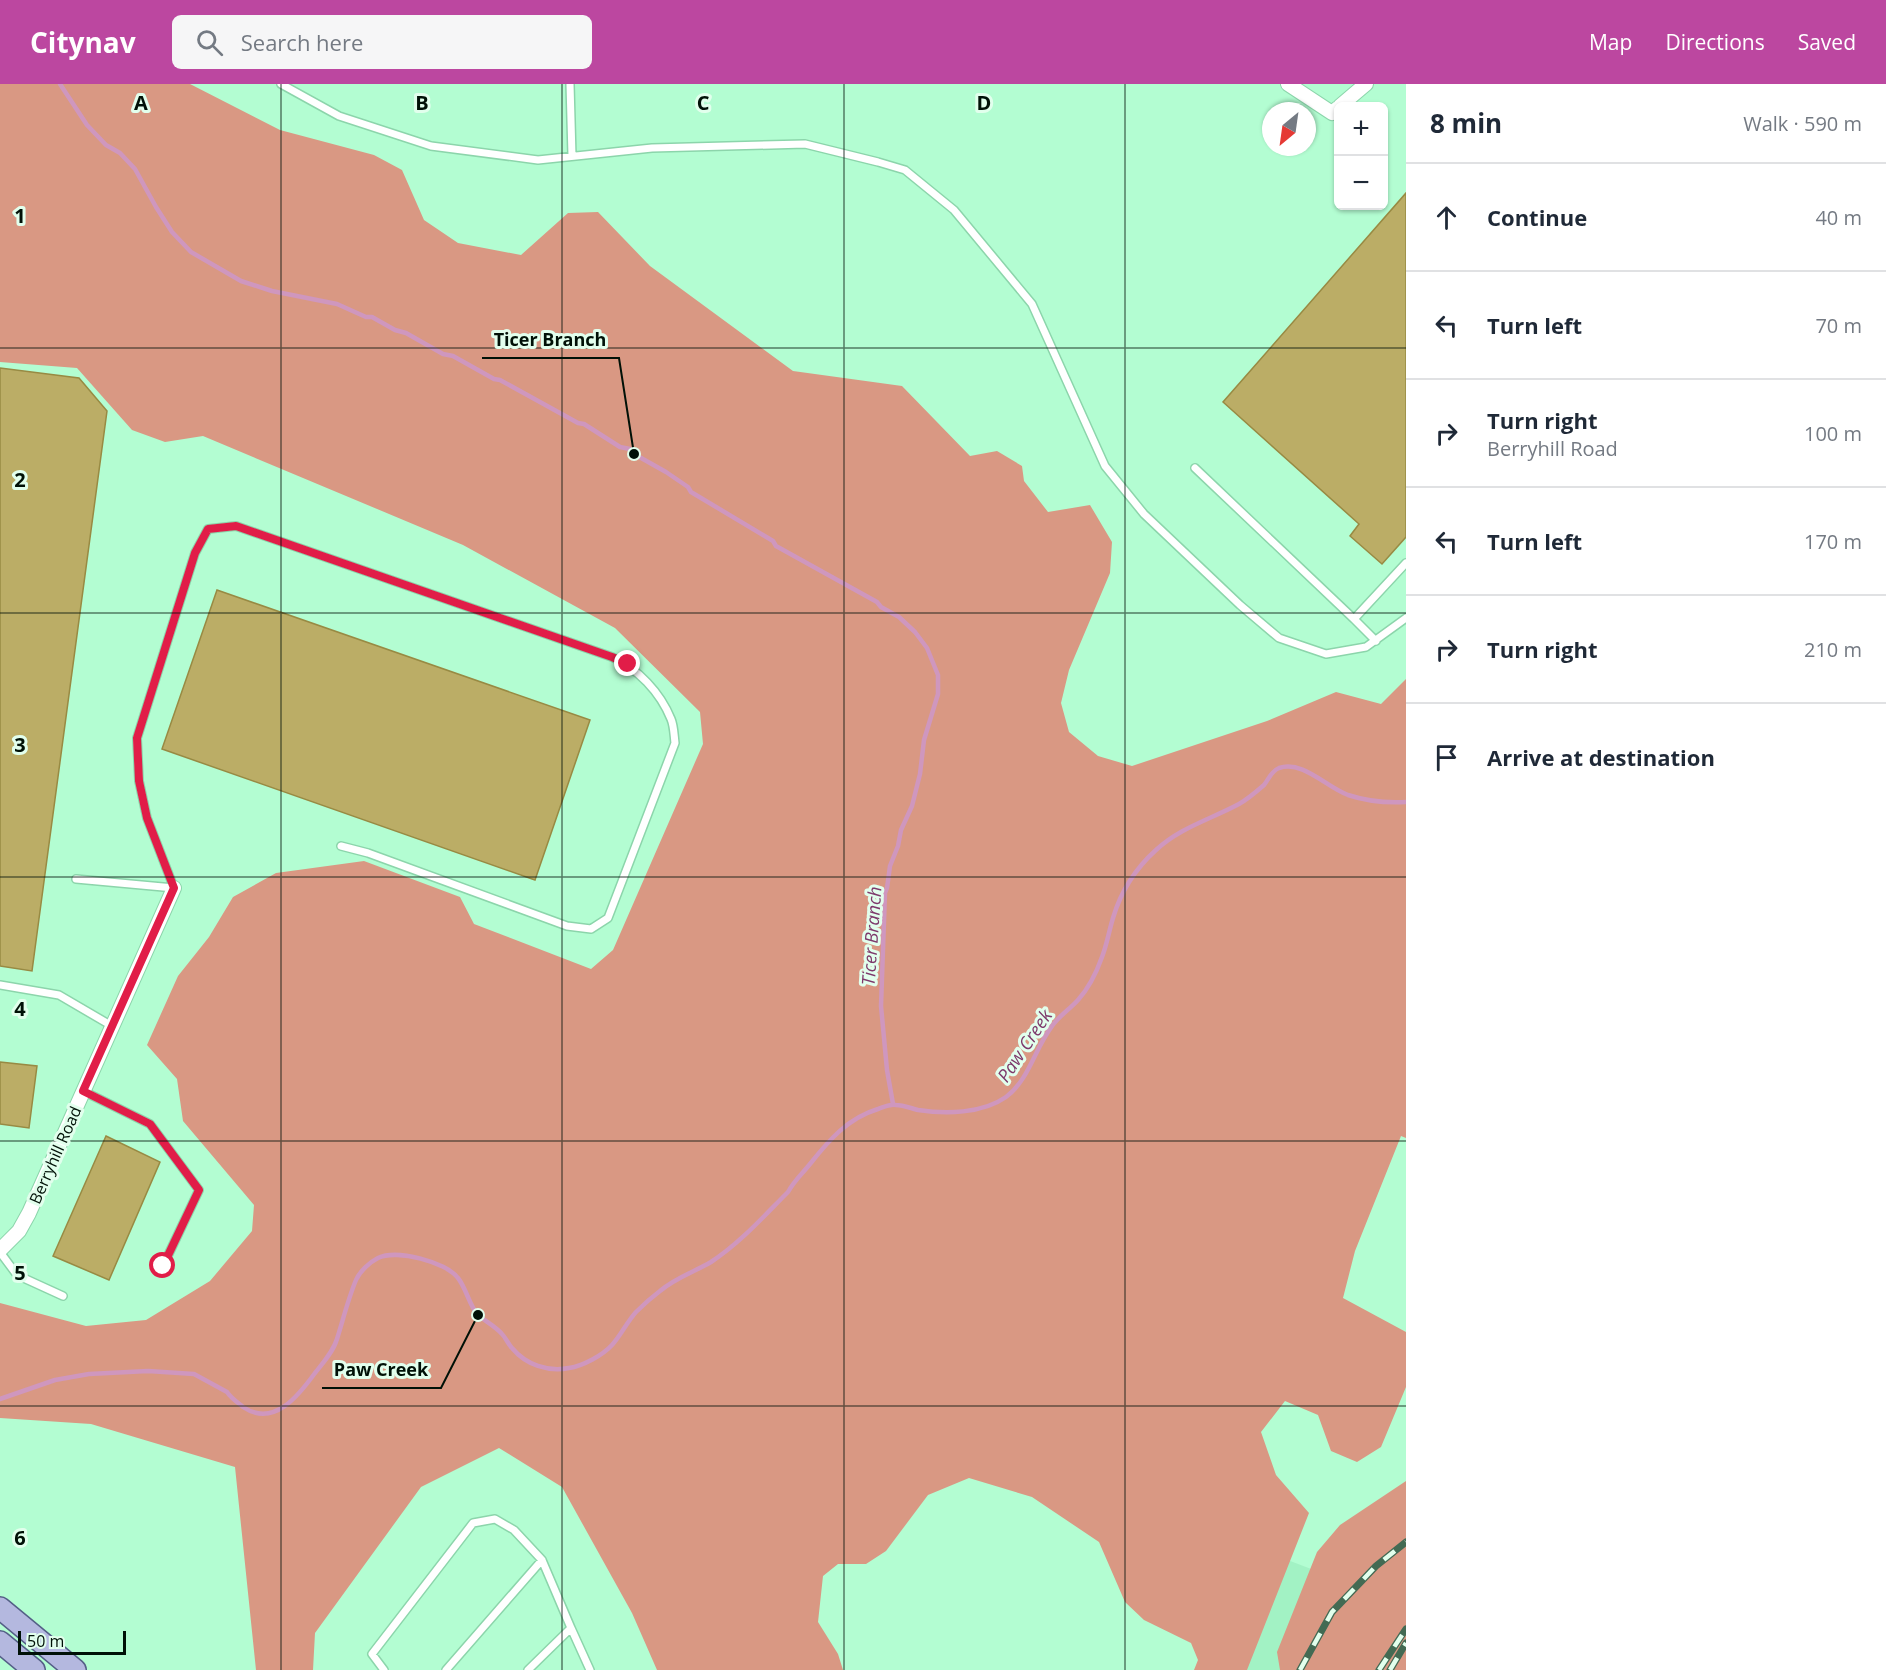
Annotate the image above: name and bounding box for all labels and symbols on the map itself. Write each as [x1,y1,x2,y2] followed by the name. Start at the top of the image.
[134,89,148,116] text: A
[415,89,429,116] text: B
[697,89,710,116] text: C
[977,89,991,116] text: D
[1262,102,1316,156] north arrow
[14,202,26,229] text: 1
[482,322,619,358] callout: Ticer Branch
[494,327,606,351] text: Ticer Branch
[14,466,26,493] text: 2
[614,650,640,676] route end
[14,731,26,758] text: 3
[856,886,886,986] water label: Ticer Branch
[14,995,26,1022] text: 4
[991,1004,1058,1086] water label: Paw Creek
[24,1103,86,1207] street label: Berryhill Road
[149,1252,175,1278] route start
[14,1259,26,1286] text: 5
[322,1352,441,1388] callout: Paw Creek
[334,1357,429,1381] text: Paw Creek
[14,1524,26,1551] text: 6
[18,1628,126,1656] scale bar

